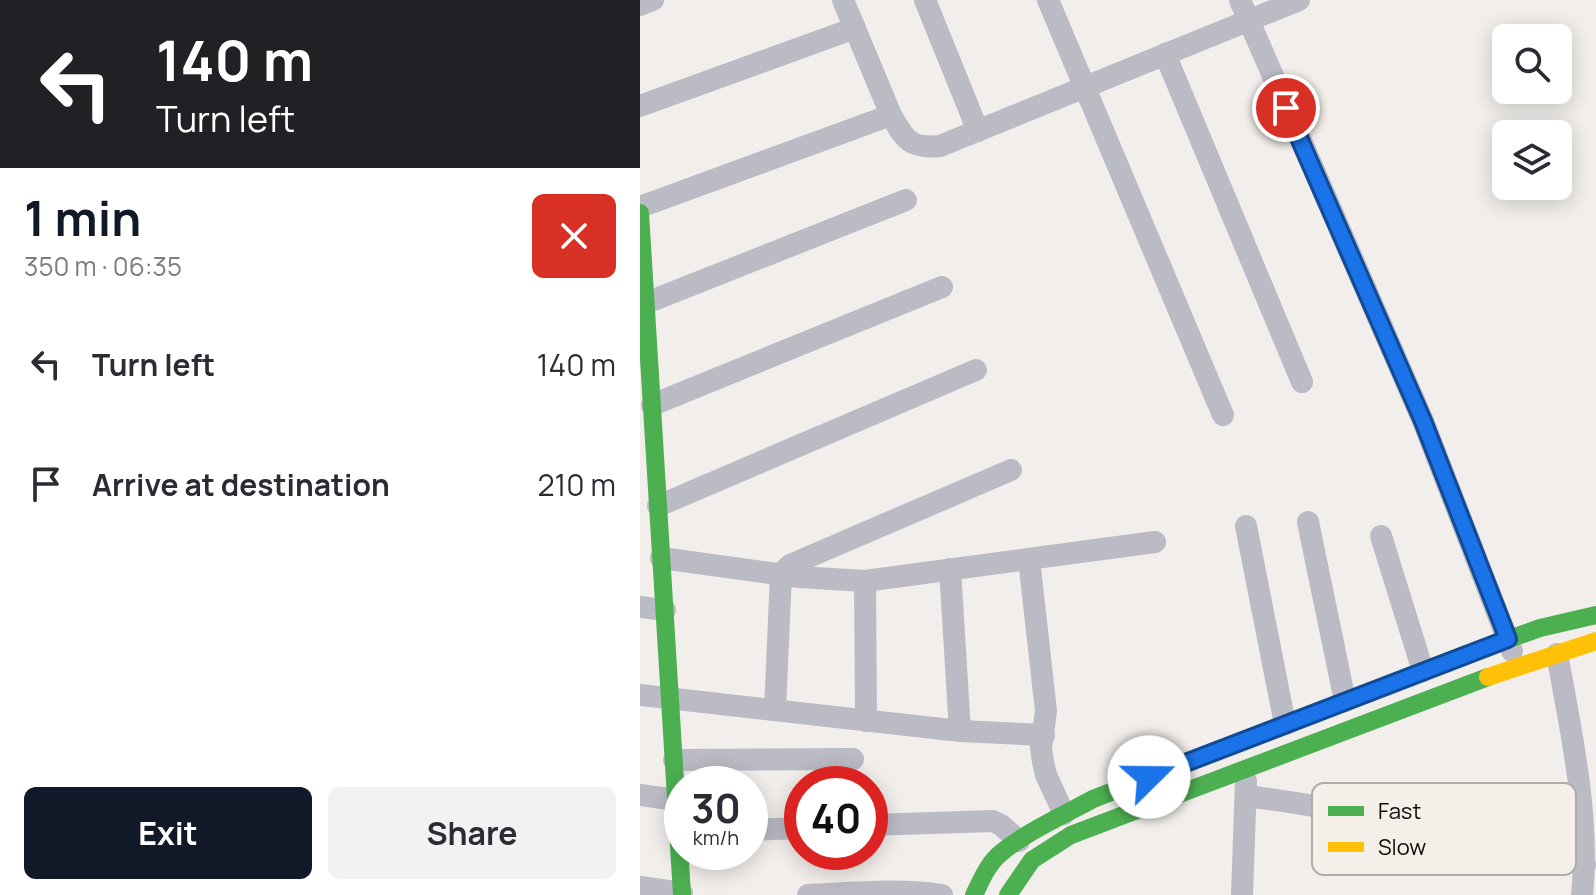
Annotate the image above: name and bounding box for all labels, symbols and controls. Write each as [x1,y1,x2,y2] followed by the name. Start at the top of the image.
[156,21,313,98] text: 140 m
[1492,24,1572,200] map controls
[1492,24,1572,104] button: search
[24,32,128,136] icon: left
[1252,74,1320,142] pin
[1264,86,1308,130] icon: arrive
[156,94,295,143] text: Turn left
[1492,120,1572,200] button: layers
[24,185,141,250] text: 1 min
[532,194,616,278] button: close
[24,248,182,284] text: 350 m · 06:35
[24,342,68,386] icon: left
[92,344,215,385] text: Turn left
[537,344,616,385] text: 140 m
[24,462,68,506] icon: arrive
[92,464,390,505] text: Arrive at destination
[537,464,616,505] text: 210 m
[1107,735,1191,819] position arrow
[784,766,888,870] speed limit sign: 40
[691,780,741,835] text: 30
[1312,783,1576,875] legend
[24,787,312,879] button: Exit
[328,787,616,879] button: Share
[1378,796,1421,826] text: Fast
[693,824,739,851] text: km/h
[1378,832,1426,862] text: Slow

